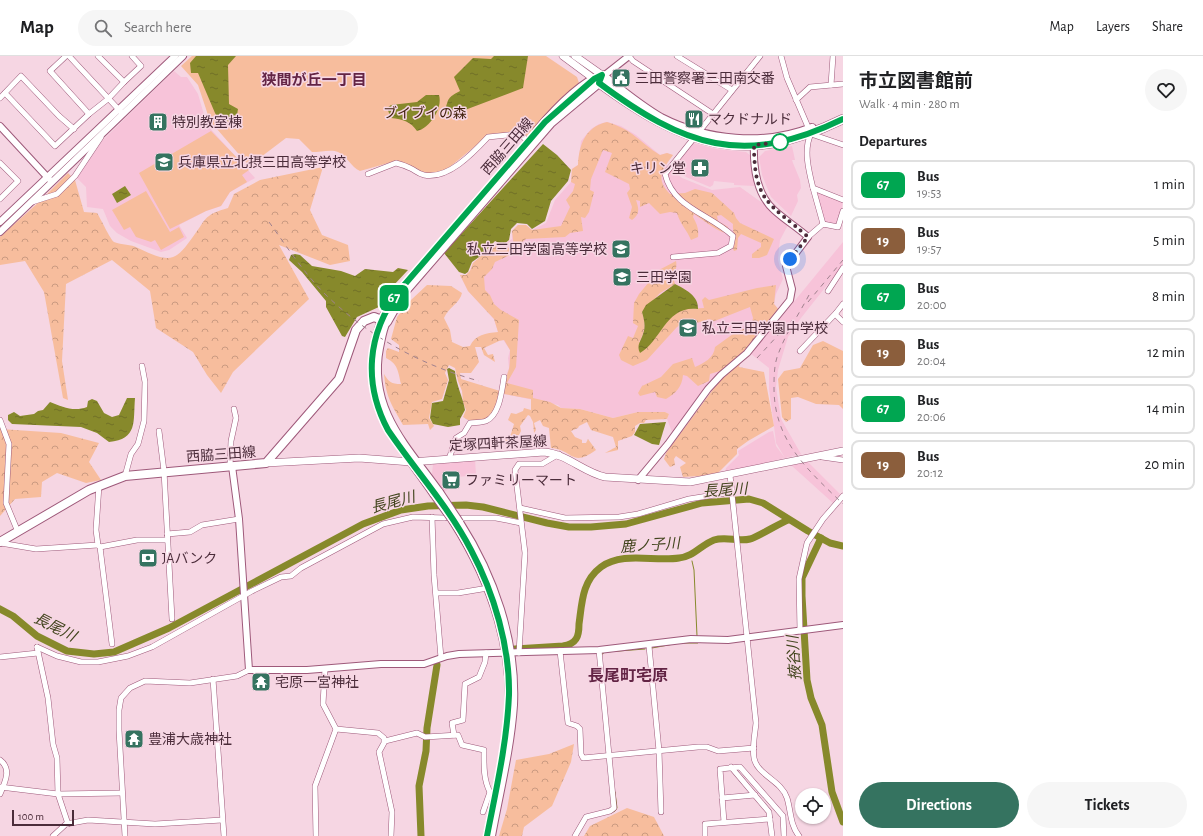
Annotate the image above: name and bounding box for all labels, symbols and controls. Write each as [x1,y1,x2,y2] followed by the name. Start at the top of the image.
[78,10,358,46] search box
[92,17,114,39] icon: search
[20,18,54,37] text: Map
[124,20,192,35] text: Search here
[1049,20,1074,34] text: Map
[1096,20,1130,34] text: Layers
[1152,20,1183,34] text: Share
[610,67,632,89] public building icon: 三田警察署三田南交番
[1145,69,1187,111] button: heart
[635,71,775,86] place label: 三田警察署三田南交番
[261,72,367,88] district label: 狭間が丘一丁目
[859,72,973,91] text: 市立図書館前
[859,98,960,111] text: Walk · 4 min · 280 m
[383,105,467,121] park label: ブイブイの森
[683,108,705,130] restaurant icon: マクドナルド
[147,111,169,133] building icon: 特別教室棟
[708,112,792,127] place label: マクドナルド
[172,114,242,130] place label: 特別教室棟
[479,115,536,178] street label: 西脇三田線
[771,133,789,151] unlabelled marker
[859,134,927,149] text: Departures
[153,151,175,173] school or university icon: 兵庫県立北摂三田高等学校
[178,154,346,170] place label: 兵庫県立北摂三田高等学校
[689,157,711,179] pharmacy icon: キリン堂
[630,161,686,176] place label: キリン堂
[917,169,939,184] text: Bus
[1154,177,1185,192] text: 1 min
[877,178,889,192] text: 67
[917,187,941,200] text: 19:53
[917,225,939,240] text: Bus
[1153,233,1185,248] text: 5 min
[877,234,889,248] text: 19
[610,238,632,260] school or university icon: 私立三田学園高等学校
[467,241,607,257] place label: 私立三田学園高等学校
[917,243,941,256] text: 19:57
[780,249,800,269] your location
[611,266,633,288] school or university icon: 三田学園
[636,270,692,285] place label: 三田学園
[917,281,939,296] text: Bus
[376,285,412,311] line badge: 67
[1152,289,1185,304] text: 8 min
[877,290,889,304] text: 67
[388,291,400,305] text: 67
[917,299,946,312] text: 20:00
[677,317,699,339] school or university icon: 私立三田学園中学校
[702,321,828,336] place label: 私立三田学園中学校
[917,337,939,352] text: Bus
[1147,345,1185,360] text: 12 min
[877,346,889,360] text: 19
[917,355,946,368] text: 20:04
[917,393,939,408] text: Bus
[1147,401,1185,416] text: 14 min
[877,402,889,416] text: 67
[917,411,946,424] text: 20:06
[449,433,547,454] street label: 定塚四軒茶屋線
[186,445,256,464] street label: 西脇三田線
[917,449,939,464] text: Bus
[1144,457,1185,472] text: 20 min
[877,458,889,472] text: 19
[917,467,943,480] text: 20:12
[440,469,462,491] supermarket icon: ファミリーマート
[465,474,577,488] place label: ファミリーマート
[702,481,750,500] water label: 長尾川
[369,489,419,516] water label: 長尾川
[620,535,682,555] water label: 鹿ノ子川
[137,547,159,569] bank icon: JAバンク
[162,551,217,566] place label: JAバンク
[31,611,80,645] water label: 長尾川
[784,633,804,681] water label: 掖谷川
[588,667,668,684] district label: 長尾町宅原
[250,671,272,693] temple icon: 宅原一宮神社
[275,675,359,690] place label: 宅原一宮神社
[123,728,145,750] temple icon: 豊浦大歳神社
[148,732,232,747] place label: 豊浦大歳神社
[859,782,1019,828] button: Directions
[1027,782,1187,828] button: Tickets
[795,788,831,824] map controls
[795,788,831,824] button: locate
[12,808,74,827] scale bar
[18,811,44,822] text: 100 m

